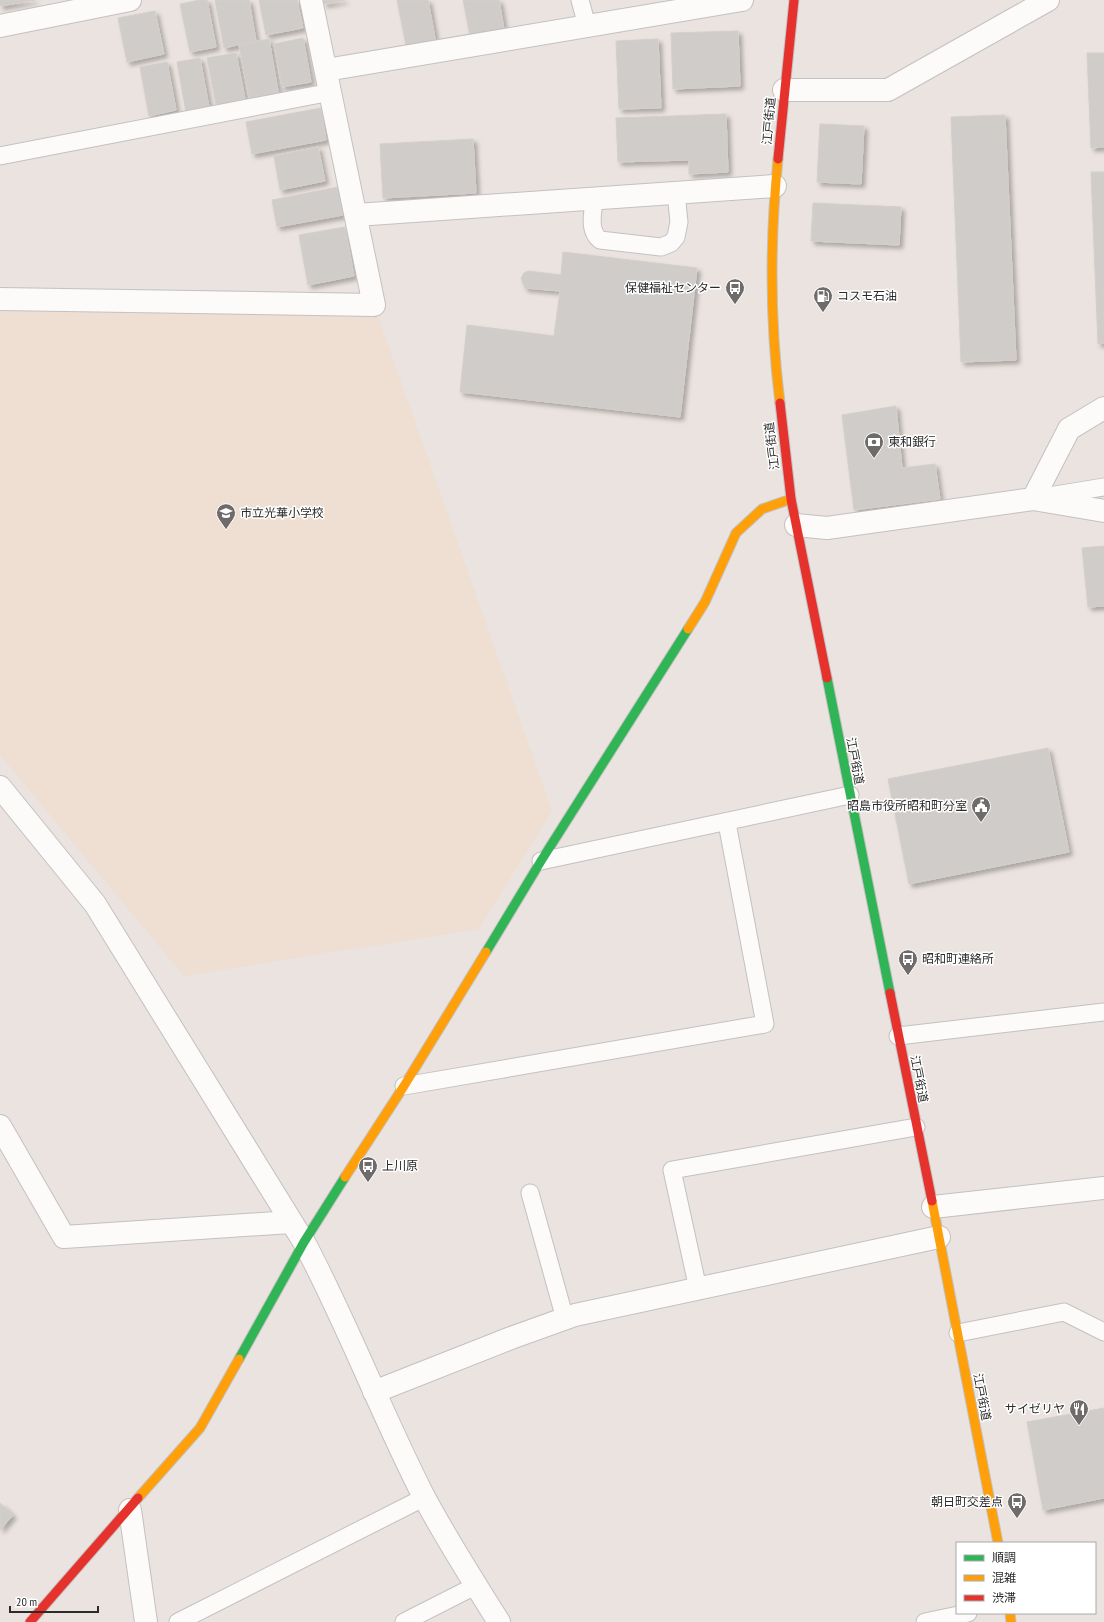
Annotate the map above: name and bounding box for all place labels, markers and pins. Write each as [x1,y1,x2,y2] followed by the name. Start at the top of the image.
[724,277,746,305] bus stop icon: 保健福祉センター
[625,280,721,295] place label: 保健福祉センター
[812,285,834,313] fuel station icon: コスモ石油
[837,288,897,303] place label: コスモ石油
[863,431,885,459] bank icon: 東和銀行
[888,434,936,449] place label: 東和銀行
[215,502,237,530] school or university icon: 市立光華小学校
[240,505,324,520] place label: 市立光華小学校
[970,795,992,823] public building icon: 昭島市役所昭和町分室
[847,798,967,813] place label: 昭島市役所昭和町分室
[897,948,919,976] bus stop icon: 昭和町連絡所
[922,951,994,966] place label: 昭和町連絡所
[357,1155,379,1183] bus stop icon: 上川原
[382,1158,418,1173] place label: 上川原
[1068,1398,1090,1426] restaurant icon: サイゼリヤ
[1005,1401,1065,1416] place label: サイゼリヤ
[1006,1491,1028,1519] bus stop icon: 朝日町交差点
[931,1494,1003,1509] place label: 朝日町交差点

